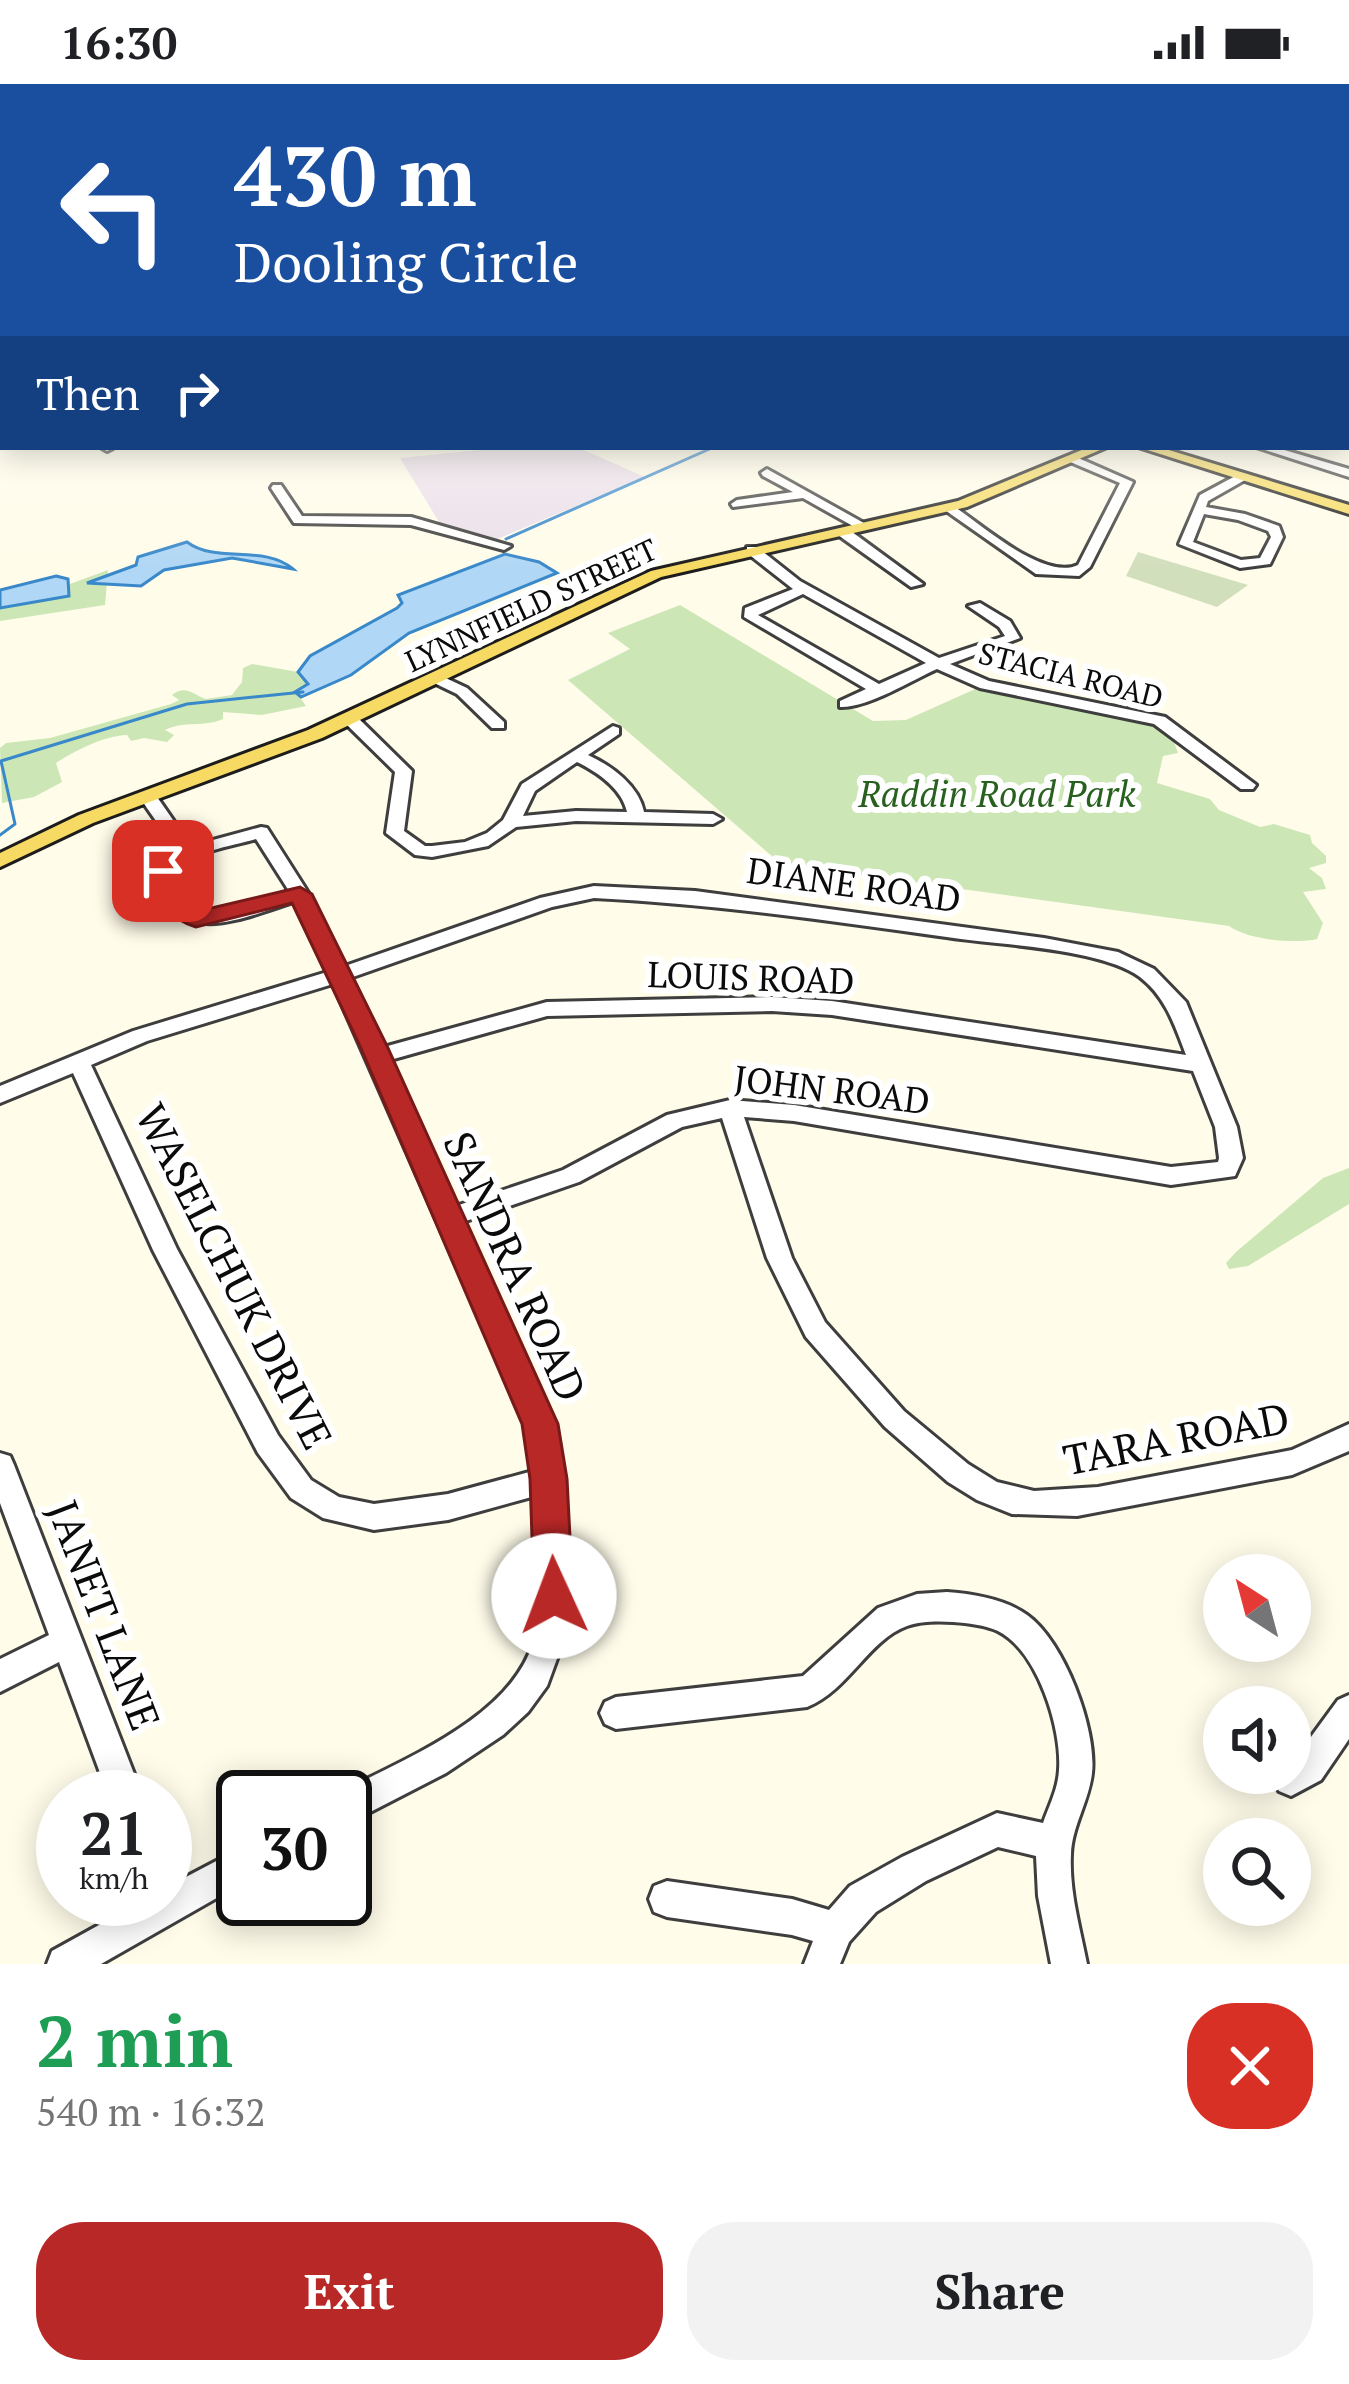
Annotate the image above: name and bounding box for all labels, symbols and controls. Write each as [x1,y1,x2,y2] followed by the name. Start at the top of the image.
[60,12,177,72] text: 16:30
[234,119,477,230] text: 430 m
[36,132,192,288] icon: left
[234,226,578,297] text: Dooling Circle
[164,360,230,426] icon: right
[36,363,140,423] text: Then
[399,529,663,681] street label: LYNNFIELD STREET
[975,633,1167,717] street label: STACIA ROAD
[857,770,1136,817] park label: Raddin Road Park
[112,820,214,922] pin
[130,838,196,904] icon: arrive
[744,846,964,922] street label: DIANE ROAD
[647,950,855,1004] street label: LOUIS ROAD
[731,1054,933,1124] street label: JOHN ROAD
[124,1094,346,1458] street label: WASELCHUK DRIVE
[432,1123,600,1409] street label: SANDRA ROAD
[1058,1389,1294,1487] street label: TARA ROAD
[36,1492,174,1738] street label: JANET LANE
[491,1533,617,1659] position arrow
[1203,1554,1311,1662] north arrow
[1203,1554,1311,1926] map controls
[1203,1686,1311,1794] button: sound
[216,1770,372,1926] speed limit sign: 30
[80,1793,148,1872] text: 21
[1203,1818,1311,1926] button: search
[79,1858,149,1898] text: km/h
[36,1992,233,2088] text: 2 min
[1187,2003,1313,2129] button: close
[36,2085,266,2137] text: 540 m · 16:32
[36,2222,663,2360] button: Exit
[687,2222,1313,2360] button: Share

